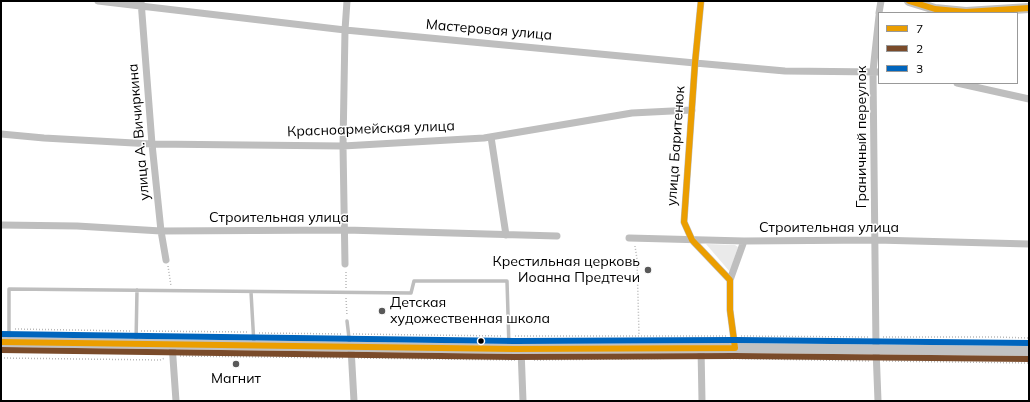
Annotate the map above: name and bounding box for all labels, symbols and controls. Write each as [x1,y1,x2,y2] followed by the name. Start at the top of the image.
[878,12,1018,84] legend
[425,16,553,44] street label: Мастеровая улица
[916,21,923,36] text: 7
[916,41,923,56] text: 2
[916,61,923,76] text: 3
[125,63,153,201] street label: улица А. Вичиркина
[854,66,870,208] street label: Граничный переулок
[663,85,689,207] street label: улица Баритенюк
[287,118,455,140] street label: Красноармейская улица
[209,210,349,226] street label: Строительная улица
[759,220,899,236] street label: Строительная улица
[493,254,640,286] place label: Крестильная церковь Иоанна Предтечи
[643,265,653,275] marker: Крестильная церковь Иоанна Предтечи
[390,295,550,328] place label: Детская художественная школа
[377,306,387,316] marker: Детская художественная школа
[476,336,486,346] unlabelled marker
[231,359,241,369] marker: Магнит
[211,371,261,387] place label: Магнит

